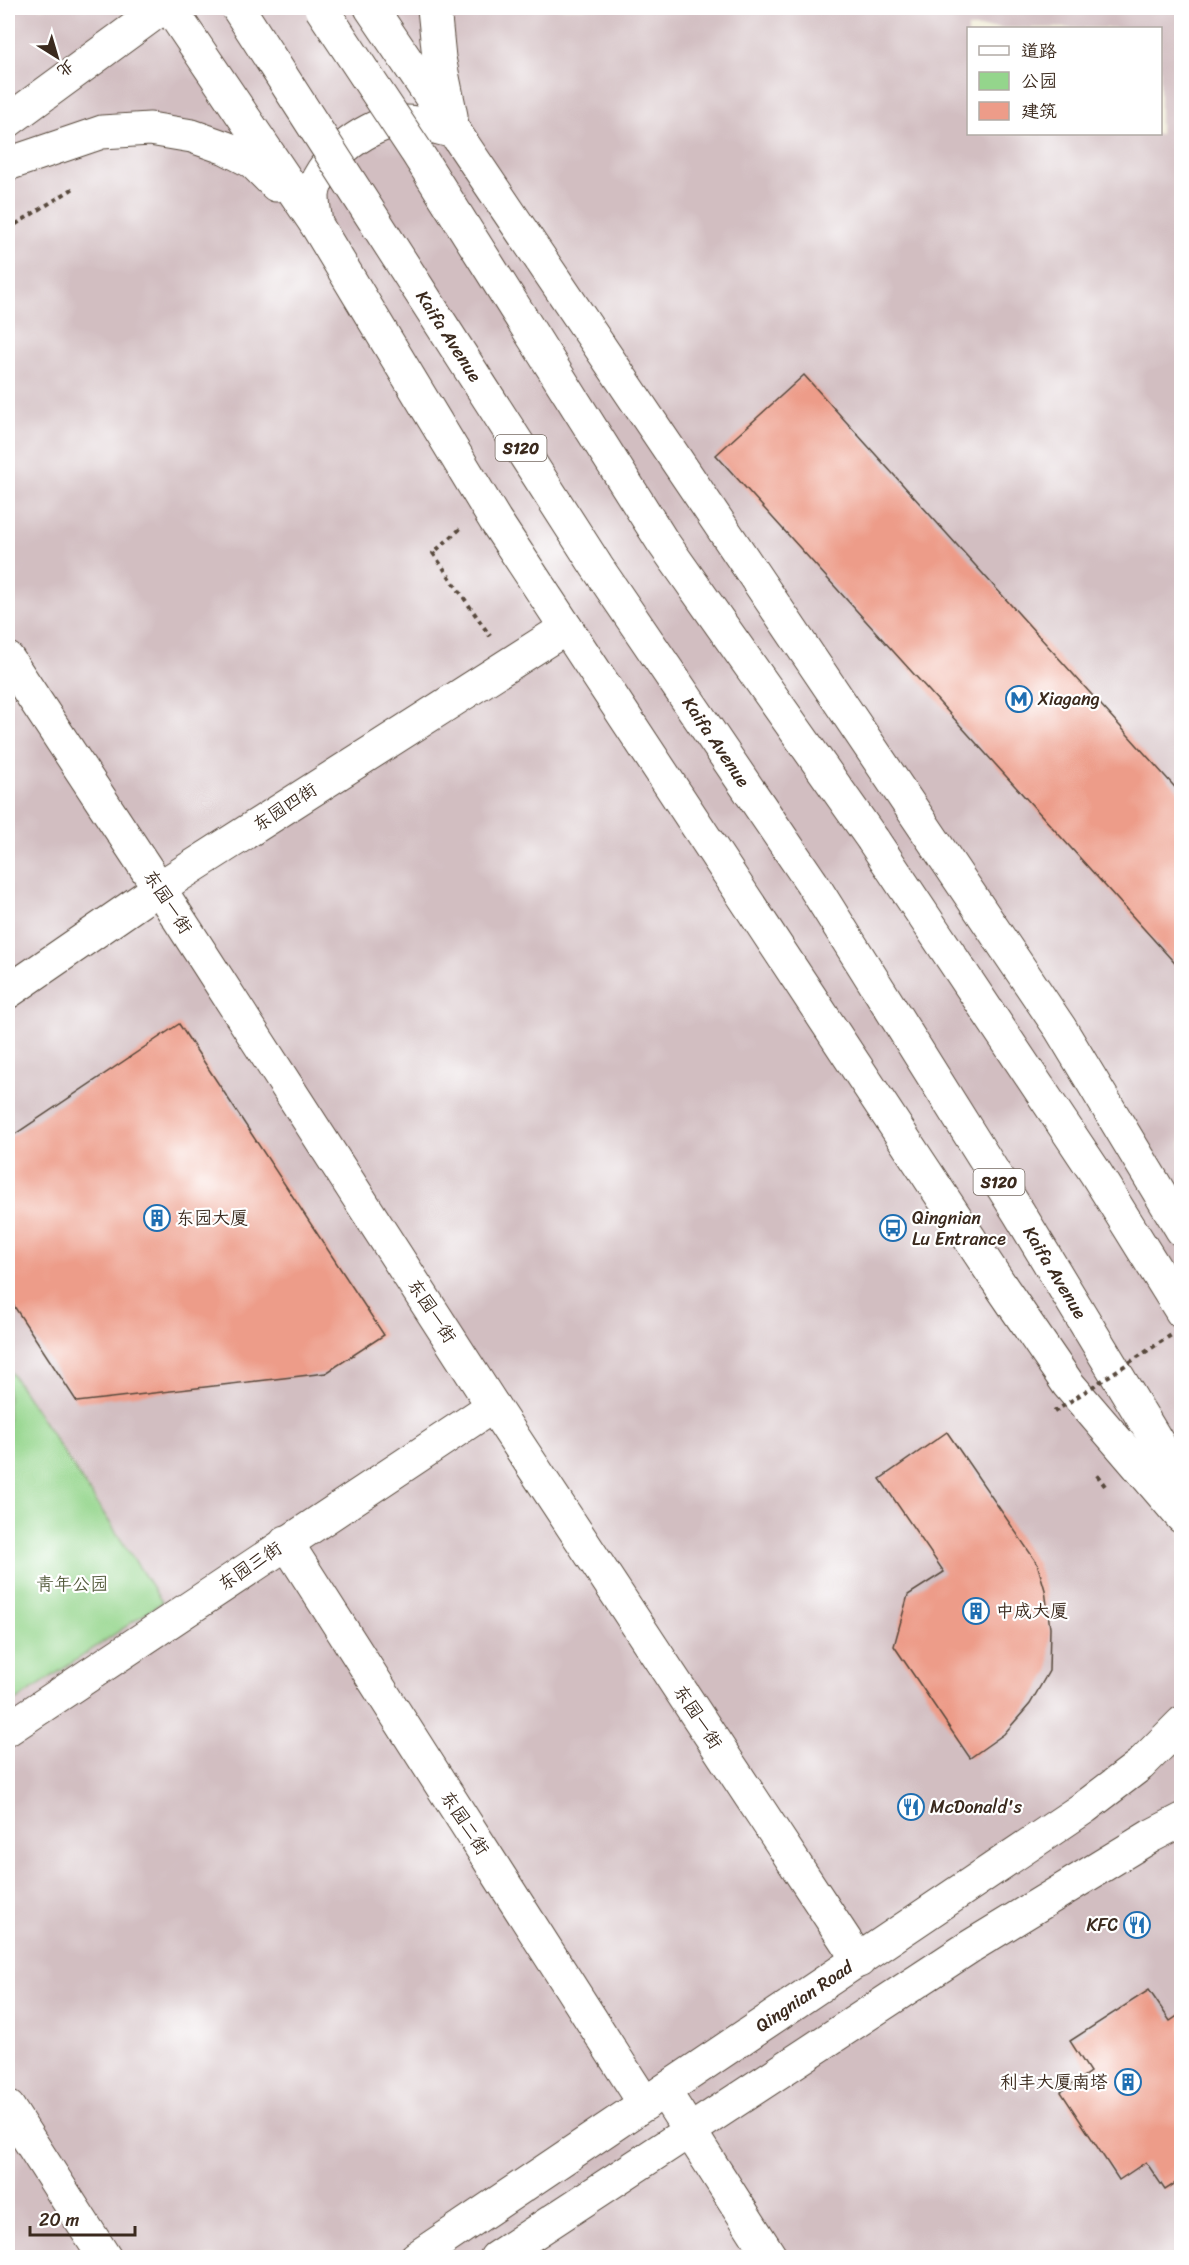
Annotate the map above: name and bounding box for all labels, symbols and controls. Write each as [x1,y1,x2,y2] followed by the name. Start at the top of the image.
[27,27,87,87] north arrow
[967,27,1162,135] legend
[1021,35,1057,67] text: 道路
[51,52,81,85] text: 北
[1021,65,1057,97] text: 公园
[1021,95,1057,127] text: 建筑
[407,284,491,389] street label: Kaifa Avenue
[496,435,546,461] road number: S120
[1037,683,1100,715] place label: Xiagang
[1004,684,1034,714] metro station icon: Xiagang
[674,690,759,794] street label: Kaifa Avenue
[246,774,324,840] street label: 东园四街
[135,863,201,941] street label: 东园一街
[974,1169,1024,1195] road number: S120
[176,1202,248,1234] place label: 东园大厦
[912,1202,1006,1255] place label: Qingnian Lu Entrance
[142,1203,172,1233] building icon: 东园大厦
[878,1213,908,1243] bus stop icon: Qingnian Lu Entrance
[1014,1220,1096,1326] street label: Kaifa Avenue
[399,1272,465,1350] street label: 东园一街
[211,1533,289,1599] street label: 东园三街
[36,1568,108,1600] park label: 青年公园
[996,1595,1068,1627] place label: 中成大厦
[961,1596,991,1626] building icon: 中成大厦
[665,1678,731,1756] street label: 东园一街
[432,1784,498,1862] street label: 东园二街
[930,1791,1023,1823] place label: McDonald's
[896,1792,926,1822] restaurant icon: McDonald's
[1086,1909,1118,1941] place label: KFC
[1122,1910,1152,1940] restaurant icon: KFC
[749,1951,861,2041] street label: Qingnian Road
[1000,2066,1108,2098] place label: 利丰大厦南塔
[1113,2067,1143,2097] building icon: 利丰大厦南塔
[30,2199,135,2237] scale bar
[39,2204,79,2236] text: 20 m

